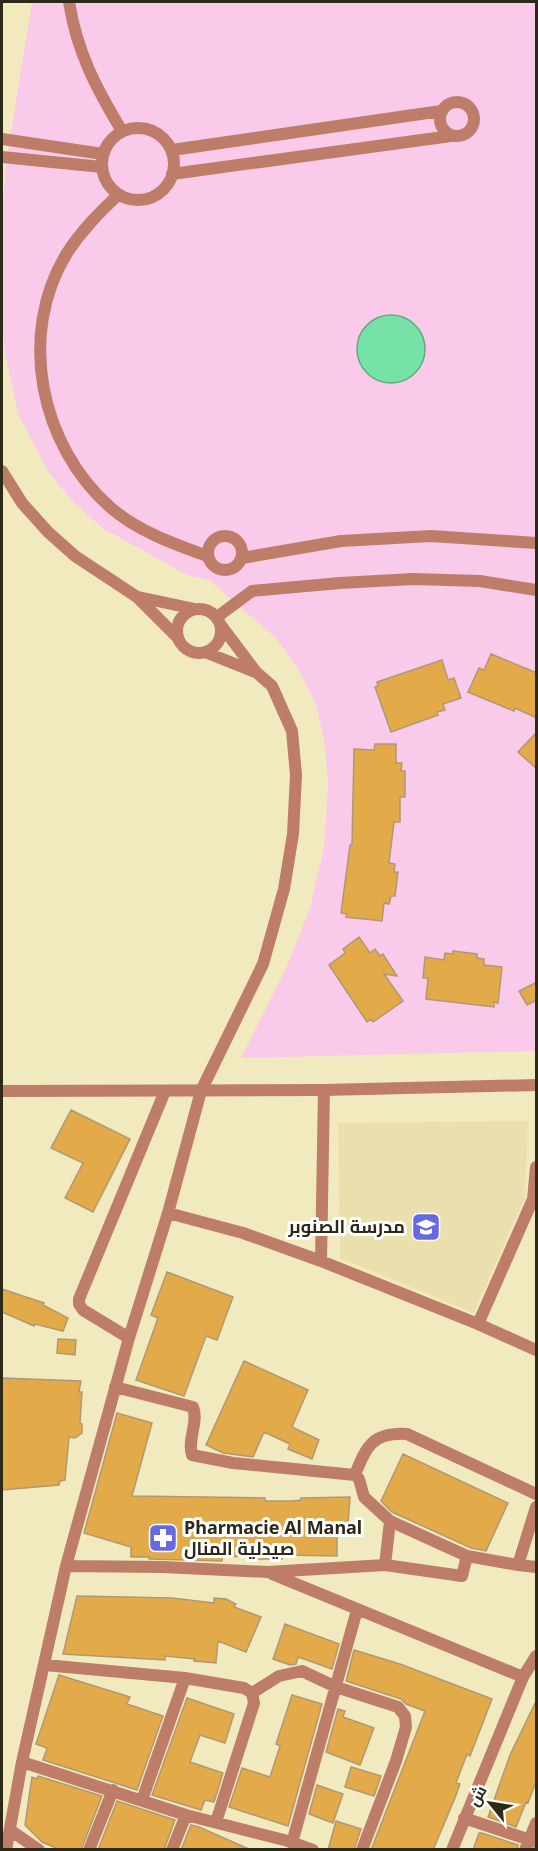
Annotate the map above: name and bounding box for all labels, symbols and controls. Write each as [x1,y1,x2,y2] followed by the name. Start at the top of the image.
[410,1211,442,1243] school or university icon: مدرسة الصنوبر
[288,1214,405,1238] place label: مدرسة الصنوبر
[184,1515,362,1560] place label: Pharmacie Al Manal صيدلية المنال
[147,1522,179,1554] pharmacy icon: Pharmacie Al Manal صيدلية المنال
[460,1773,520,1833] north arrow
[462,1781,492,1810] text: ش

